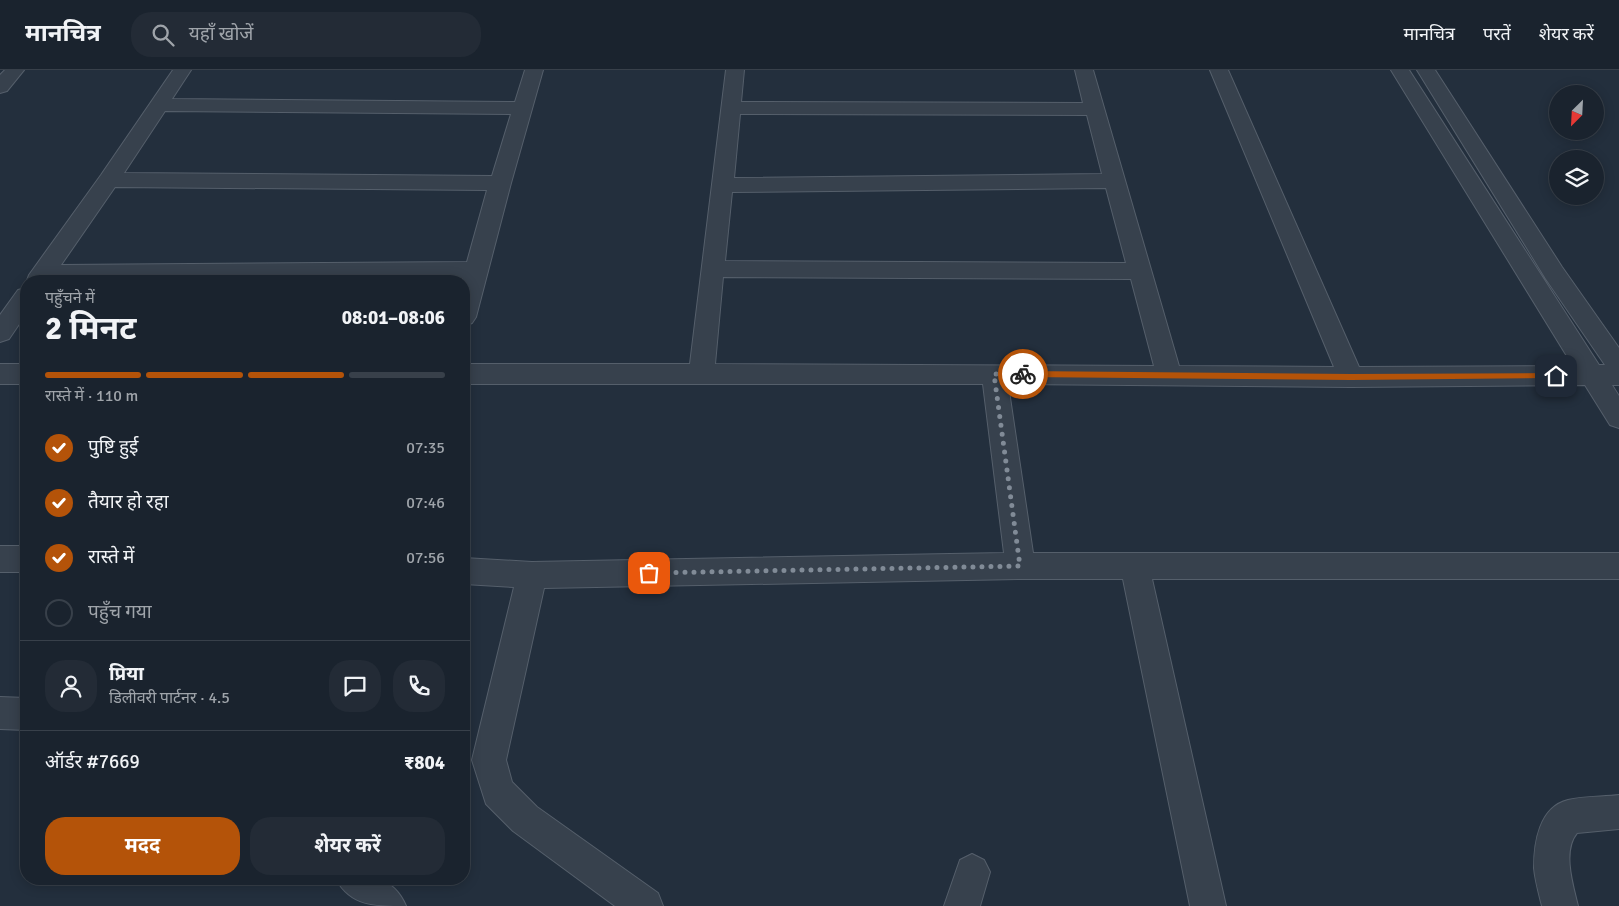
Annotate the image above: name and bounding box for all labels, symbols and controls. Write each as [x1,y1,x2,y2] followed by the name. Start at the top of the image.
[131,12,481,57] search box
[25,18,101,48] text: मानचित्र
[149,21,177,49] icon: search
[189,22,253,46] text: यहाँ खोजें
[1403,23,1455,45] text: मानचित्र
[1483,23,1511,45] text: परतें
[1539,23,1594,45] text: शेयर करें
[1549,85,1604,140] north arrow
[1549,85,1604,205] map controls
[1549,150,1604,205] button: layers
[45,288,95,308] text: पहुँचने में
[342,306,445,330] text: 08:01–08:06
[45,309,137,348] text: 2 मिनट
[998,349,1048,399] courier
[1535,355,1577,397] pin
[1009,360,1037,388] icon: bike
[1542,362,1570,390] icon: home
[45,386,138,406] text: रास्ते में · 110 m
[45,434,73,462] icon: check
[88,435,138,459] text: पुष्टि हुई
[406,438,445,458] text: 07:35
[45,489,73,517] icon: check
[88,490,169,514] text: तैयार हो रहा
[406,493,445,513] text: 07:46
[45,544,73,572] icon: check
[88,545,134,569] text: रास्ते में
[406,548,445,568] text: 07:56
[628,552,670,594] pin
[635,559,663,587] icon: bag
[88,600,152,624] text: पहुँच गया
[45,660,97,712] button: person
[329,660,381,712] button: chat
[393,660,445,712] button: phone
[109,662,144,686] text: प्रिया
[109,688,230,708] text: डिलीवरी पार्टनर · 4.5
[45,750,140,774] text: ऑर्डर #7669
[404,751,445,775] text: ₹804
[45,817,240,875] button: मदद
[250,817,445,875] button: शेयर करें

